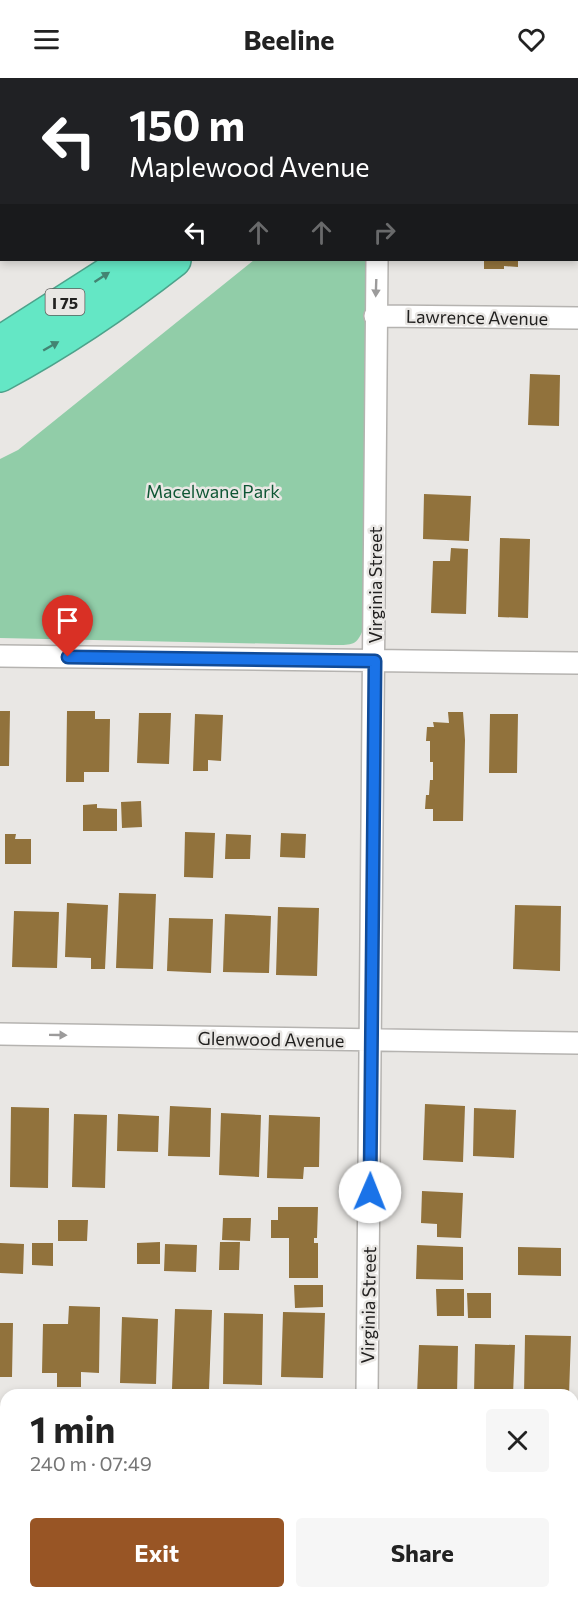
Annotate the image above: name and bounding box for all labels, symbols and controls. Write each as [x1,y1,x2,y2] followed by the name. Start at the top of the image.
[30,23,63,56] icon: menu
[243,23,335,56] text: Beeline
[515,23,548,56] icon: heart
[129,98,245,150] text: 150 m
[30,102,108,180] icon: left
[129,150,370,183] text: Maplewood Avenue
[179,216,212,249] icon: left
[242,216,275,249] icon: ahead
[305,216,338,249] icon: ahead
[368,216,401,249] icon: right
[94,272,111,283] one-way arrow
[372,278,381,297] one-way arrow
[46,289,84,315] road number: I 75
[406,305,548,329] street label: Lawrence Avenue
[43,340,59,351] one-way arrow
[146,480,280,502] park label: Macelwane Park
[364,526,386,644] street label: Virginia Street
[42,595,93,657] pin
[51,604,84,637] icon: arrive
[197,1027,345,1051] street label: Glenwood Avenue
[49,1030,68,1040] one-way arrow
[338,1160,402,1224] position arrow
[356,1246,380,1364] street label: Virginia Street
[30,1406,115,1450] text: 1 min
[486,1409,549,1472] button: close
[30,1451,152,1475] text: 240 m · 07:49
[30,1518,284,1587] button: Exit
[296,1518,549,1587] button: Share

